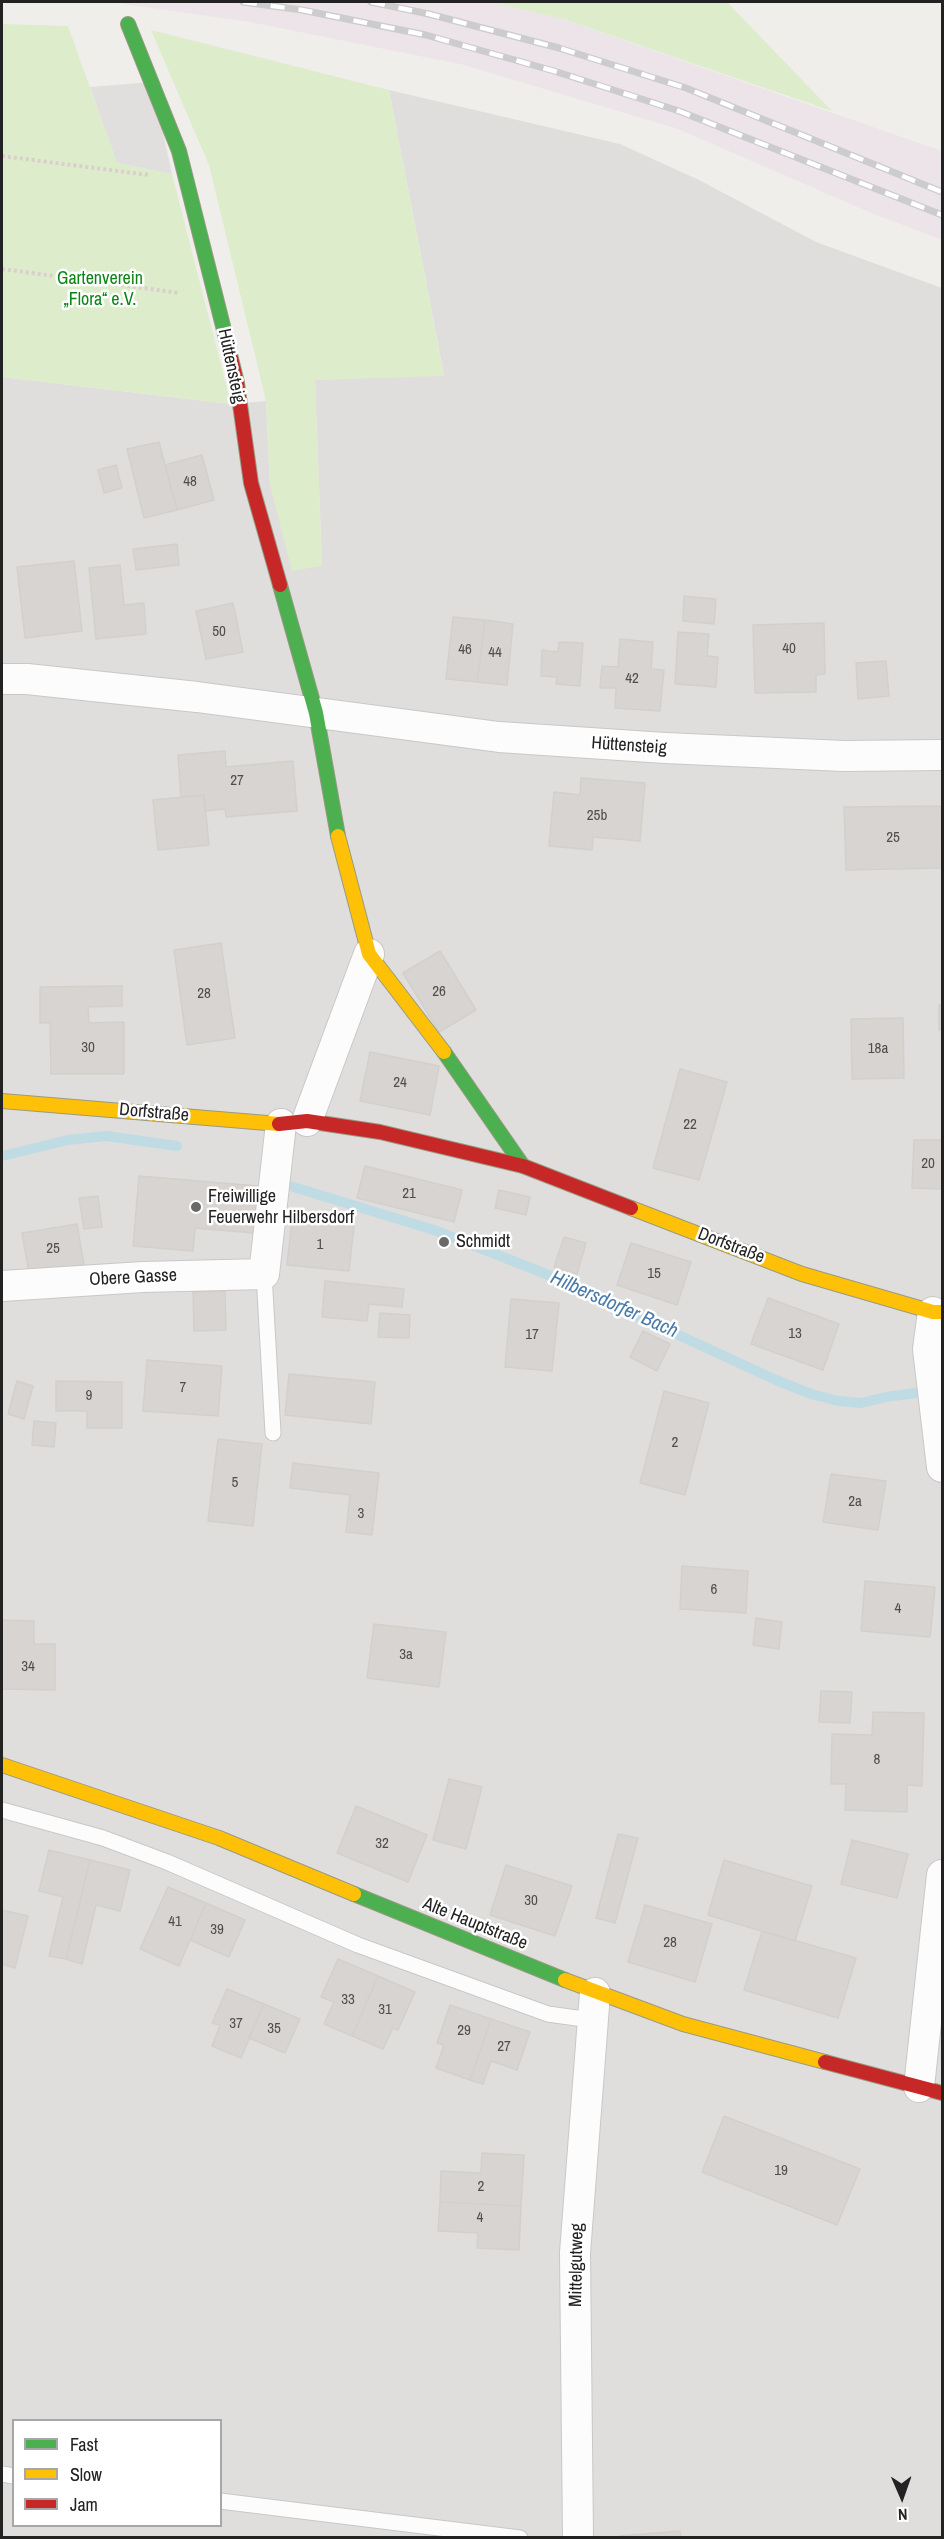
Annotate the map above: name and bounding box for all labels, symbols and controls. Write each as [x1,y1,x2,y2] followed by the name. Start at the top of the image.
[57,268,143,310] park label: Gartenverein „Flora“ e.V.
[213,327,249,405] street label: Hüttensteig
[183,473,197,491] house number: 48
[212,623,226,641] house number: 50
[782,640,796,658] house number: 40
[458,641,472,659] house number: 46
[488,644,502,662] house number: 44
[625,670,639,688] house number: 42
[591,733,667,759] street label: Hüttensteig
[230,772,244,790] house number: 27
[587,807,607,825] house number: 25b
[886,829,900,847] house number: 25
[432,983,446,1001] house number: 26
[197,985,211,1003] house number: 28
[81,1039,95,1057] house number: 30
[868,1040,888,1058] house number: 18a
[393,1074,407,1092] house number: 24
[118,1099,190,1127] street label: Dorfstraße
[683,1116,697,1134] house number: 22
[921,1155,935,1173] house number: 20
[402,1185,416,1203] house number: 21
[208,1186,354,1228] place label: Freiwillige Feuerwehr Hilbersdorf
[189,1200,203,1214] marker: Freiwillige Feuerwehr Hilbersdorf
[695,1223,767,1269] street label: Dorfstraße
[456,1231,510,1253] place label: Schmidt
[437,1235,451,1249] marker: Schmidt
[317,1236,323,1254] house number: 1
[46,1240,60,1258] house number: 25
[89,1265,177,1291] street label: Obere Gasse
[647,1265,661,1283] house number: 15
[547,1266,681,1344] water label: Hilbersdorfer Bach
[788,1325,802,1343] house number: 13
[525,1326,539,1344] house number: 17
[180,1379,186,1397] house number: 7
[86,1387,92,1405] house number: 9
[672,1434,678,1452] house number: 2
[232,1474,238,1492] house number: 5
[848,1493,862,1511] house number: 2a
[358,1505,364,1523] house number: 3
[711,1581,717,1599] house number: 6
[895,1600,901,1618] house number: 4
[399,1646,413,1664] house number: 3a
[21,1658,35,1676] house number: 34
[874,1751,880,1769] house number: 8
[375,1835,389,1853] house number: 32
[524,1892,538,1910] house number: 30
[420,1893,530,1955] street label: Alte Hauptstraße
[168,1913,182,1931] house number: 41
[210,1921,224,1939] house number: 39
[663,1934,677,1952] house number: 28
[341,1991,355,2009] house number: 33
[378,2001,392,2019] house number: 31
[229,2015,243,2033] house number: 37
[267,2020,281,2038] house number: 35
[457,2022,471,2040] house number: 29
[497,2038,511,2056] house number: 27
[774,2162,788,2180] house number: 19
[478,2178,484,2196] house number: 2
[477,2209,483,2227] house number: 4
[565,2223,589,2307] street label: Mittelgutweg
[12,2419,222,2527] legend
[70,2432,98,2457] text: Fast
[70,2462,102,2487] text: Slow
[872,2467,932,2527] north arrow
[70,2492,98,2517] text: Jam
[898,2504,908,2526] text: N

